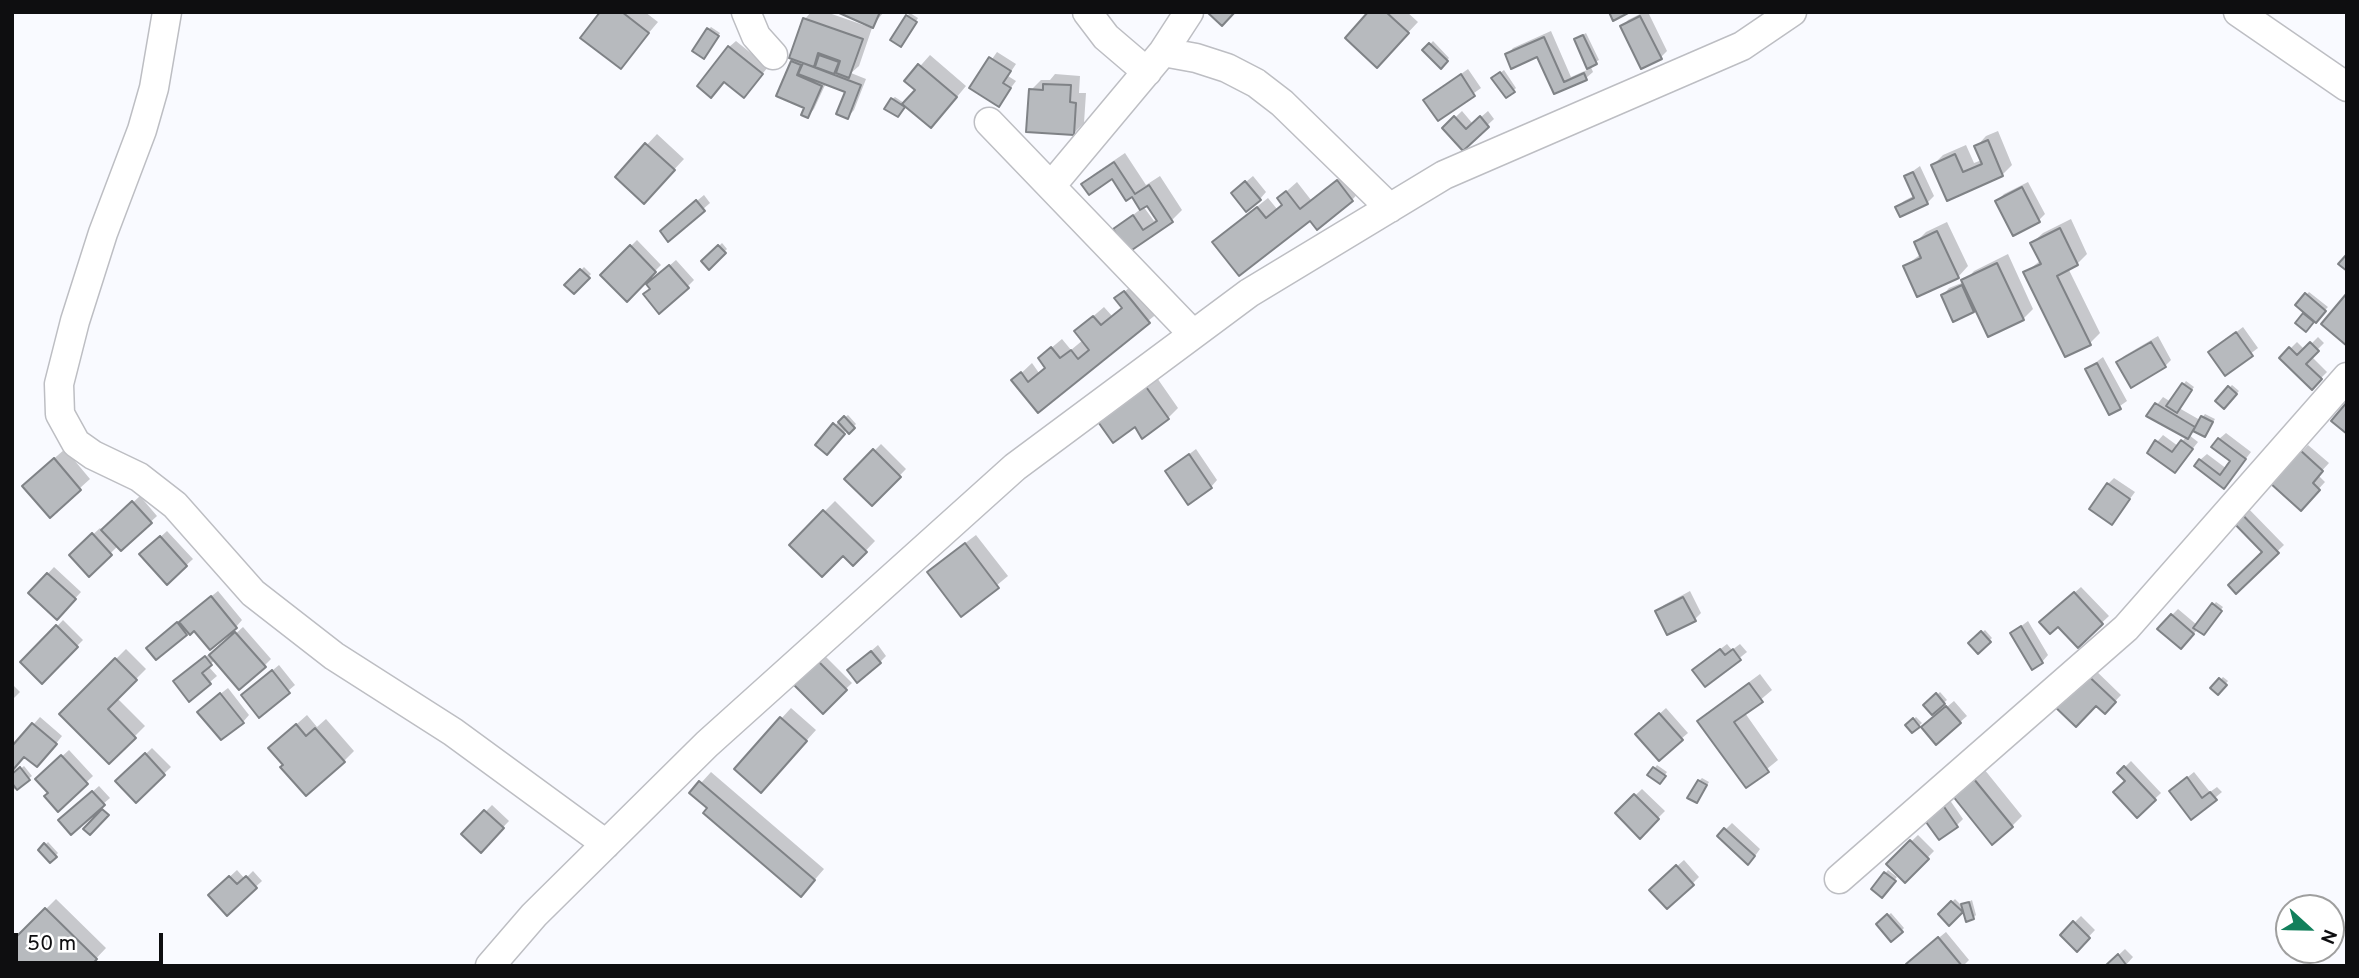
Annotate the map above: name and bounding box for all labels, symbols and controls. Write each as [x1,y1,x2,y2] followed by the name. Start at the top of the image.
[2275,894,2345,964] north arrow
[18,918,166,962] scale bar
[2314,925,2341,947] text: N
[27,931,76,958] text: 50 m

